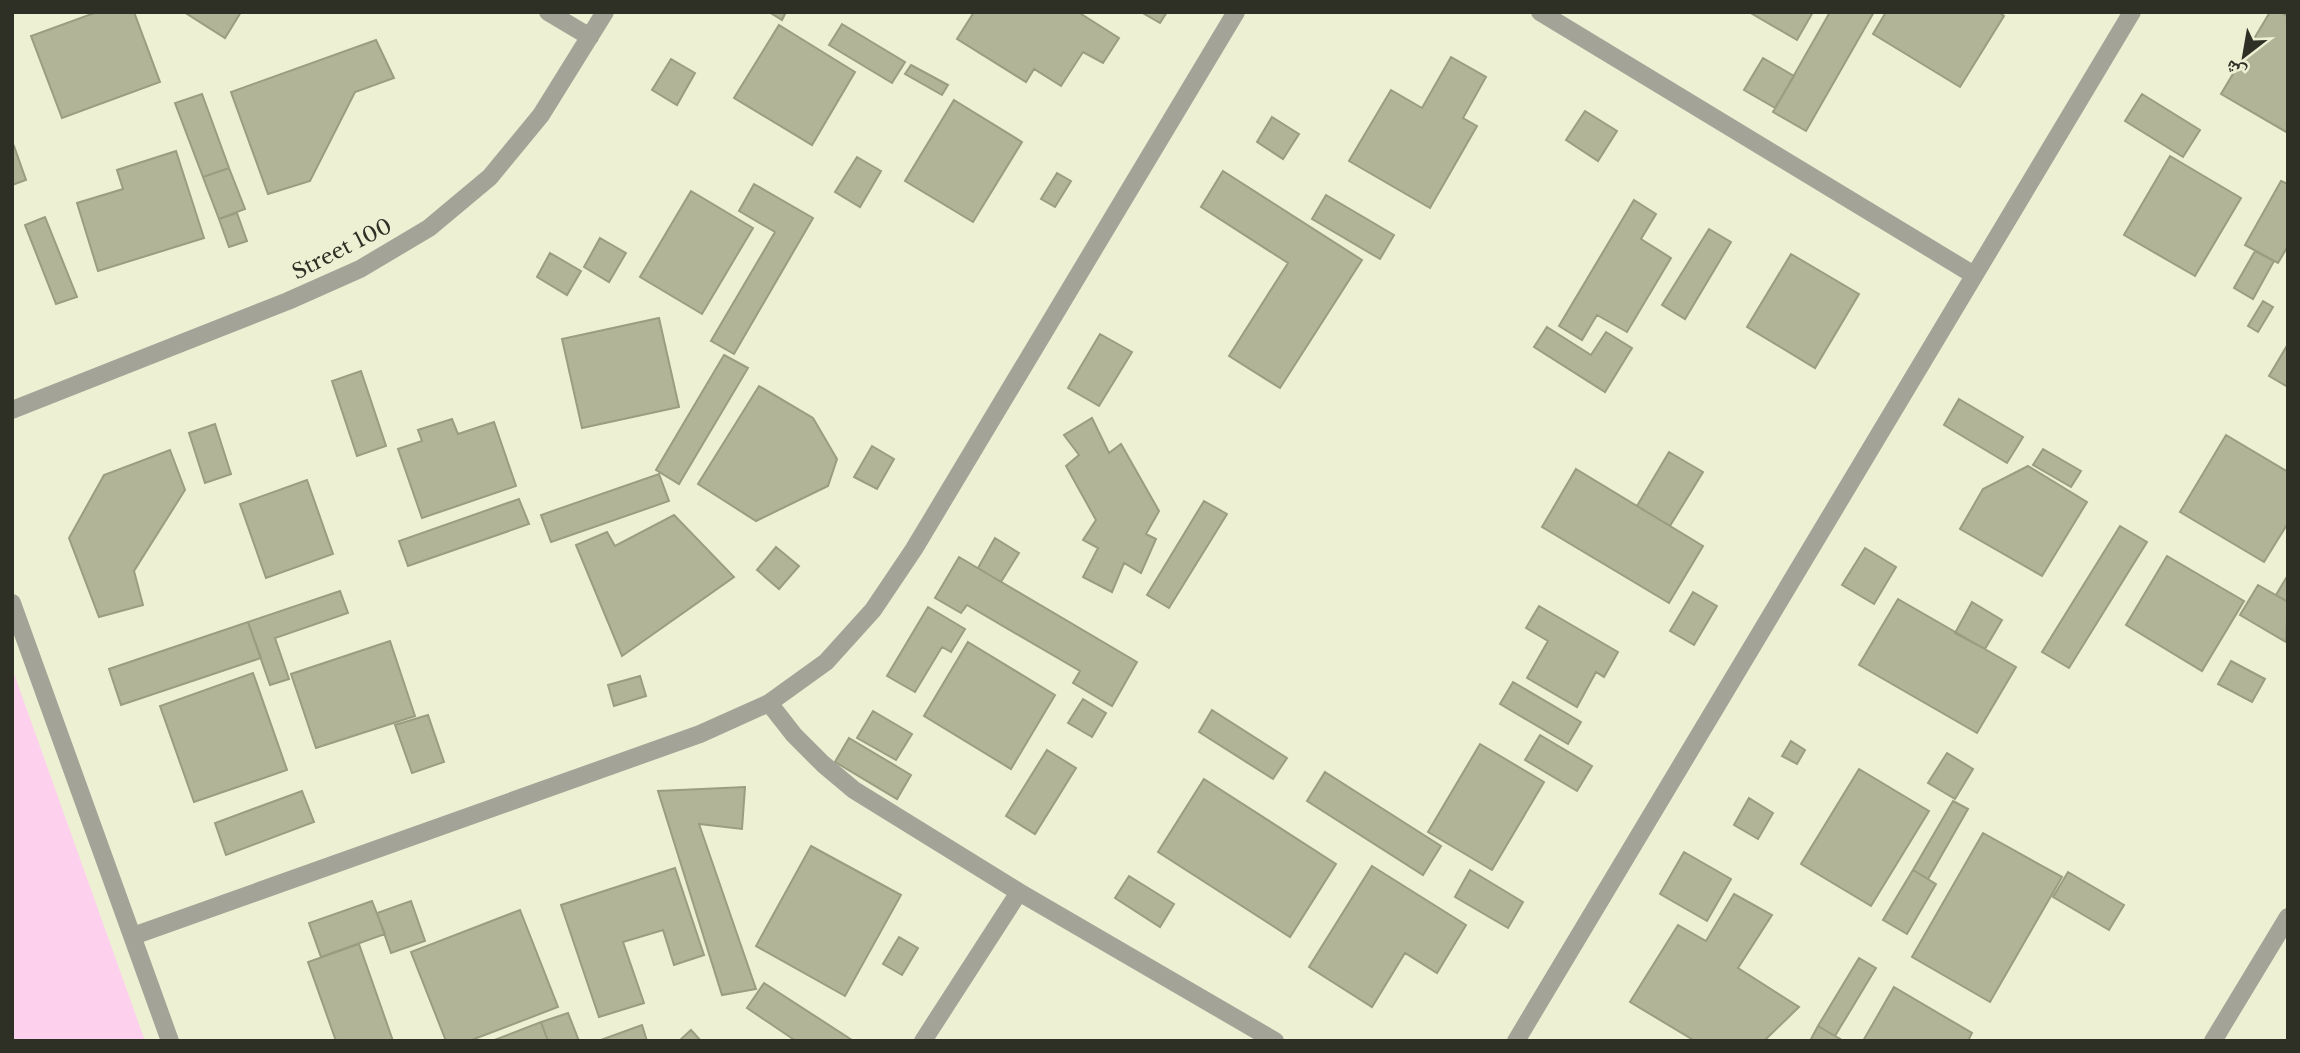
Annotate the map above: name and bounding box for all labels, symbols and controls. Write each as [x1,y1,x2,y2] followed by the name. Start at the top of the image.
[2209,21,2279,91] north arrow
[2221,55,2250,85] text: ش
[288,213,396,285] street label: Street 100

